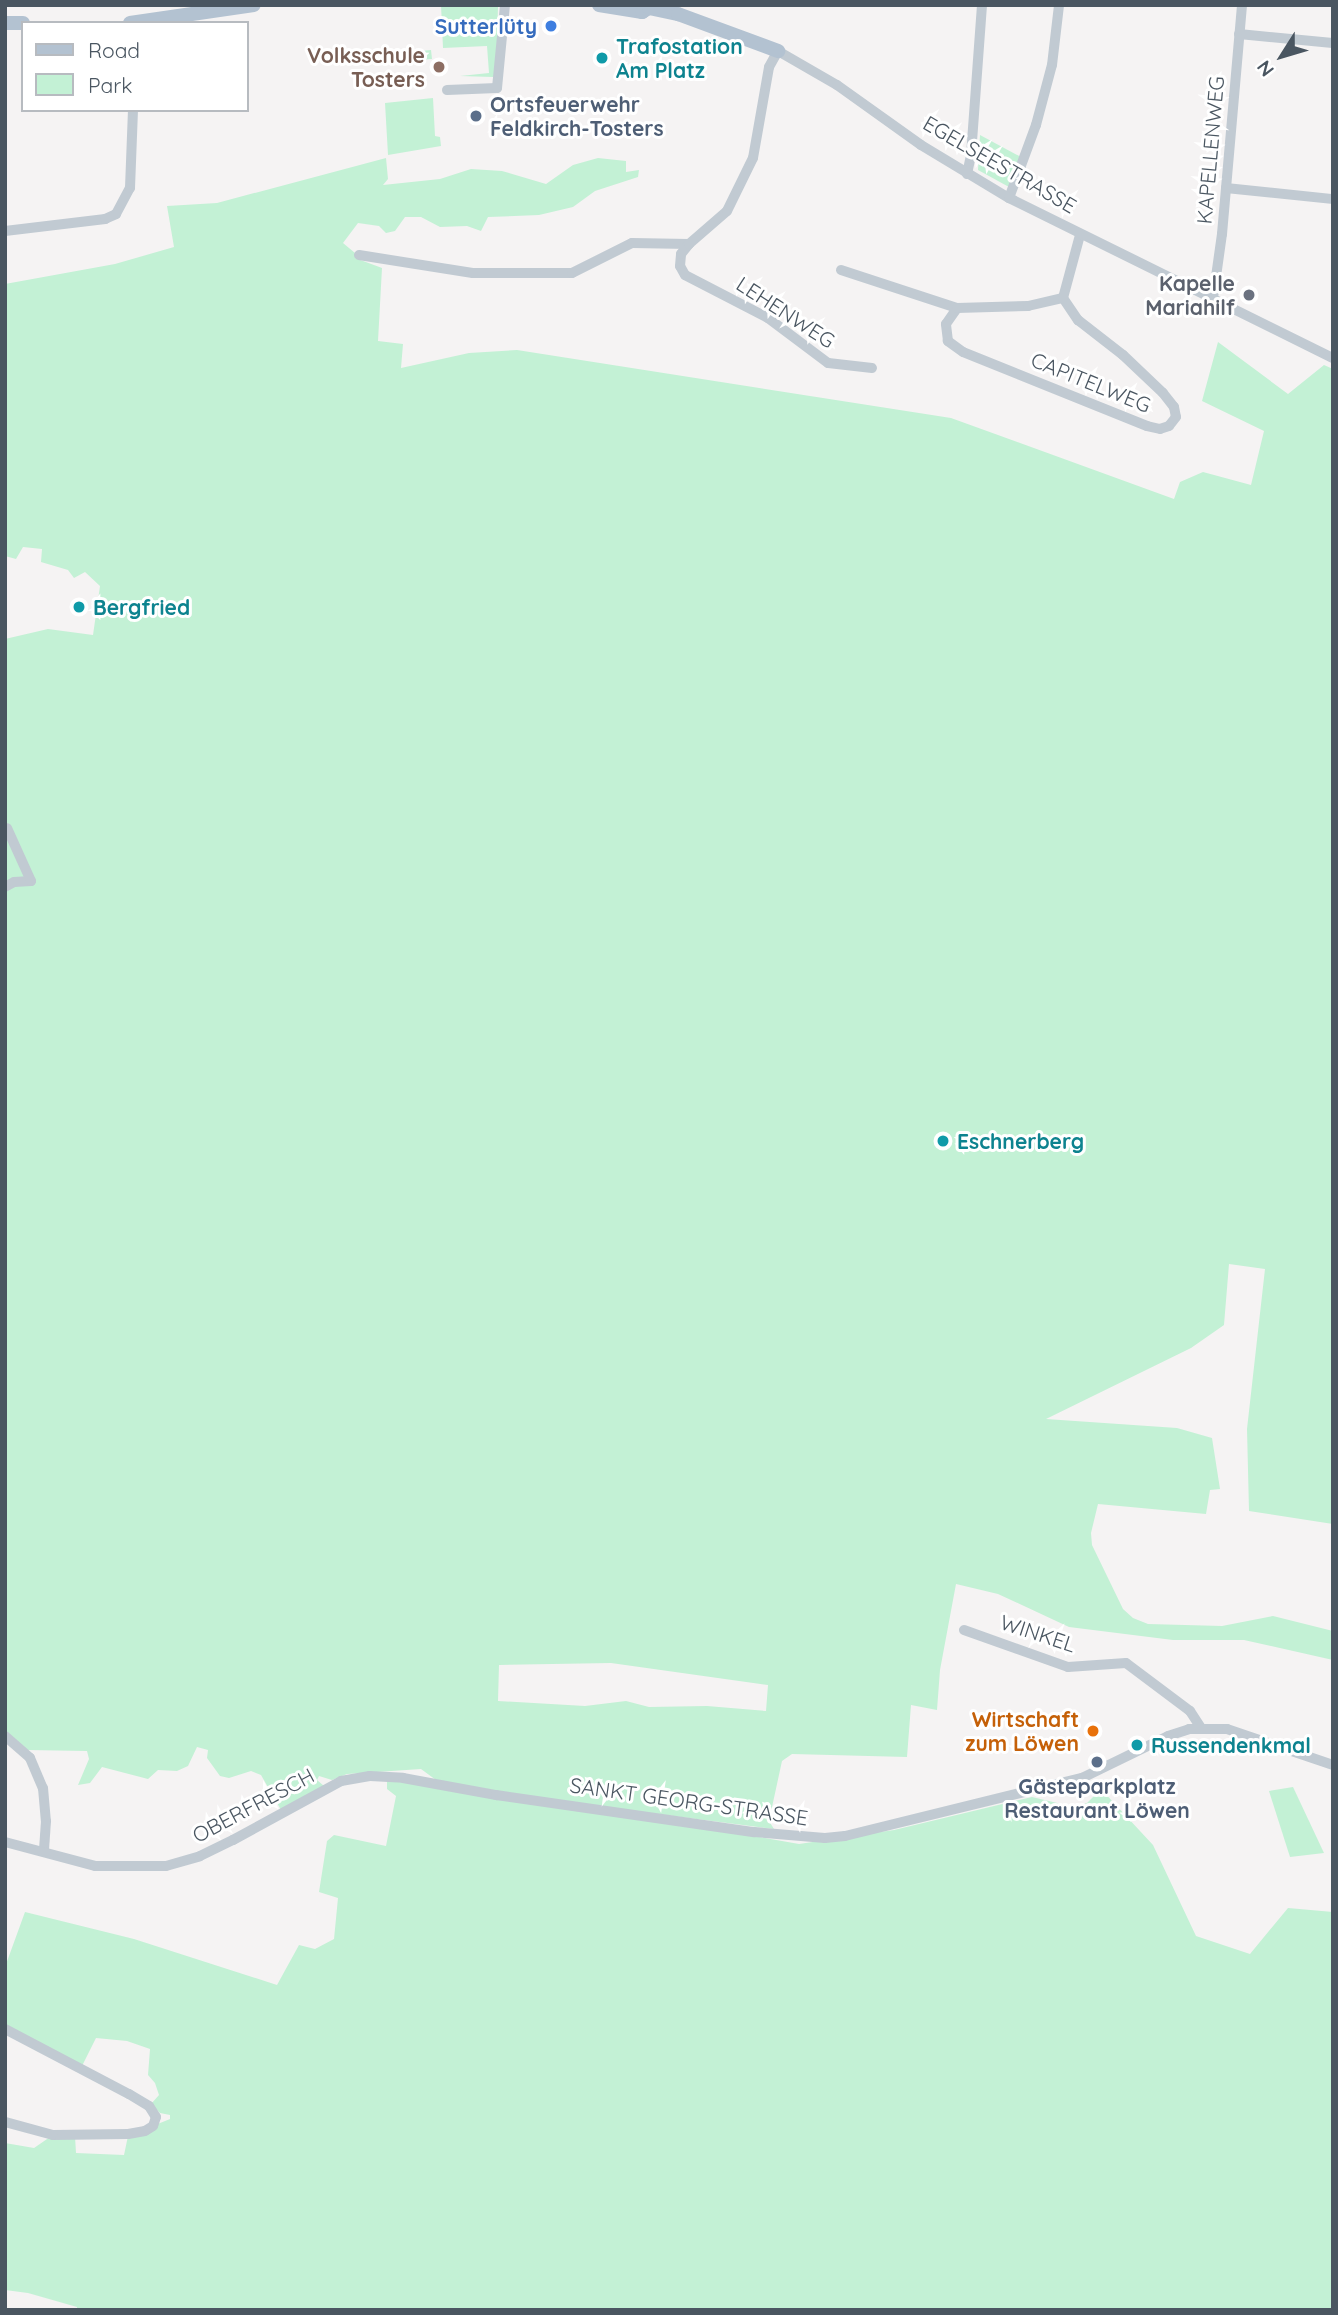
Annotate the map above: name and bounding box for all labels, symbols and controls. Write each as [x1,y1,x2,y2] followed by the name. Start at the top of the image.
[435,13,537,39] place label: Sutterlüty
[543,18,559,34] marker: Sutterlüty
[21,21,248,112] legend
[1247,21,1317,91] north arrow
[616,33,743,83] place label: Trafostation Am Platz
[88,37,140,63] text: Road
[307,42,425,92] place label: Volksschule Tosters
[594,50,610,66] marker: Trafostation Am Platz
[1251,56,1279,81] text: N
[431,59,447,75] marker: Volksschule Tosters
[88,72,132,98] text: Park
[1191,75,1229,225] street label: KAPELLENWEG
[490,91,664,141] place label: Ortsfeuerwehr Feldkirch-Tosters
[468,108,484,124] marker: Ortsfeuerwehr Feldkirch-Tosters
[919,110,1081,218] street label: EGELSEESTRASSE
[1145,270,1235,320] place label: Kapelle Mariahilf
[732,271,840,353] street label: LEHENWEG
[1241,287,1257,303] marker: Kapelle Mariahilf
[1027,347,1155,417] street label: CAPITELWEG
[93,594,190,620] place label: Bergfried
[71,599,87,615] marker: Bergfried
[957,1128,1084,1154] place label: Eschnerberg
[935,1133,951,1149] marker: Eschnerberg
[997,1609,1079,1657] street label: WINKEL
[965,1706,1079,1756] place label: Wirtschaft zum Löwen
[1085,1723,1101,1739] marker: Wirtschaft zum Löwen
[1151,1732,1311,1758] place label: Russendenkmal
[1129,1737,1145,1753] marker: Russendenkmal
[1089,1754,1105,1770] marker: Gästeparkplatz Restaurant Löwen
[188,1762,318,1848] street label: OBERFRESCH
[568,1772,810,1830] street label: SANKT GEORG-STRASSE
[1004,1773,1190,1823] place label: Gästeparkplatz Restaurant Löwen

